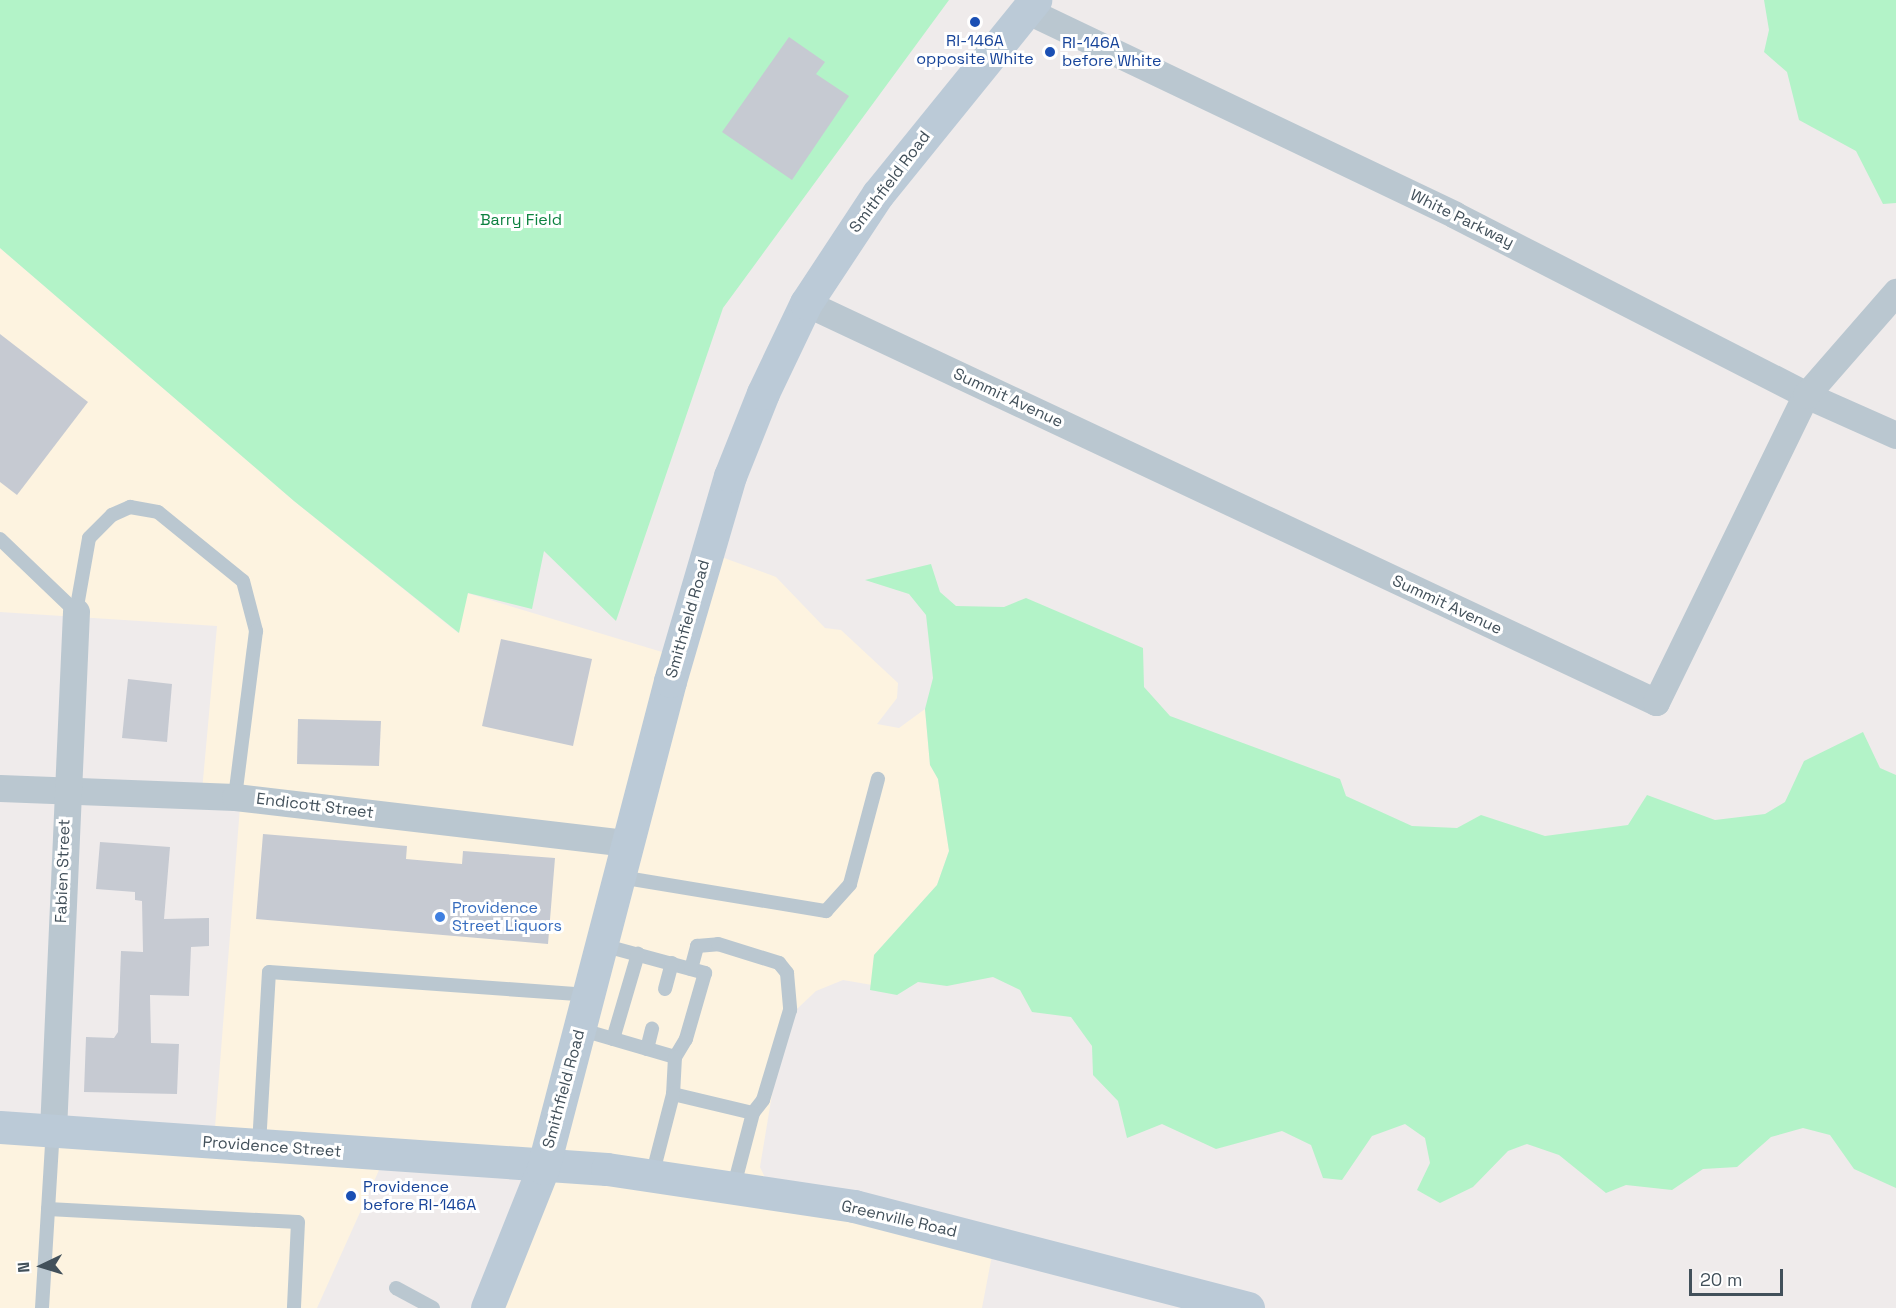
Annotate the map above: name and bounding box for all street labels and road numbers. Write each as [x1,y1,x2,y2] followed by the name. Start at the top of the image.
[846,127,934,237] street label: Smithfield Road
[1407,186,1517,252] street label: White Parkway
[950,364,1066,432] street label: Summit Avenue
[662,558,714,680] street label: Smithfield Road
[1389,571,1505,639] street label: Summit Avenue
[255,789,375,823] street label: Endicott Street
[52,819,74,923] street label: Fabien Street
[539,1028,589,1150] street label: Smithfield Road
[202,1133,342,1161] street label: Providence Street
[839,1196,959,1242] street label: Greenville Road

